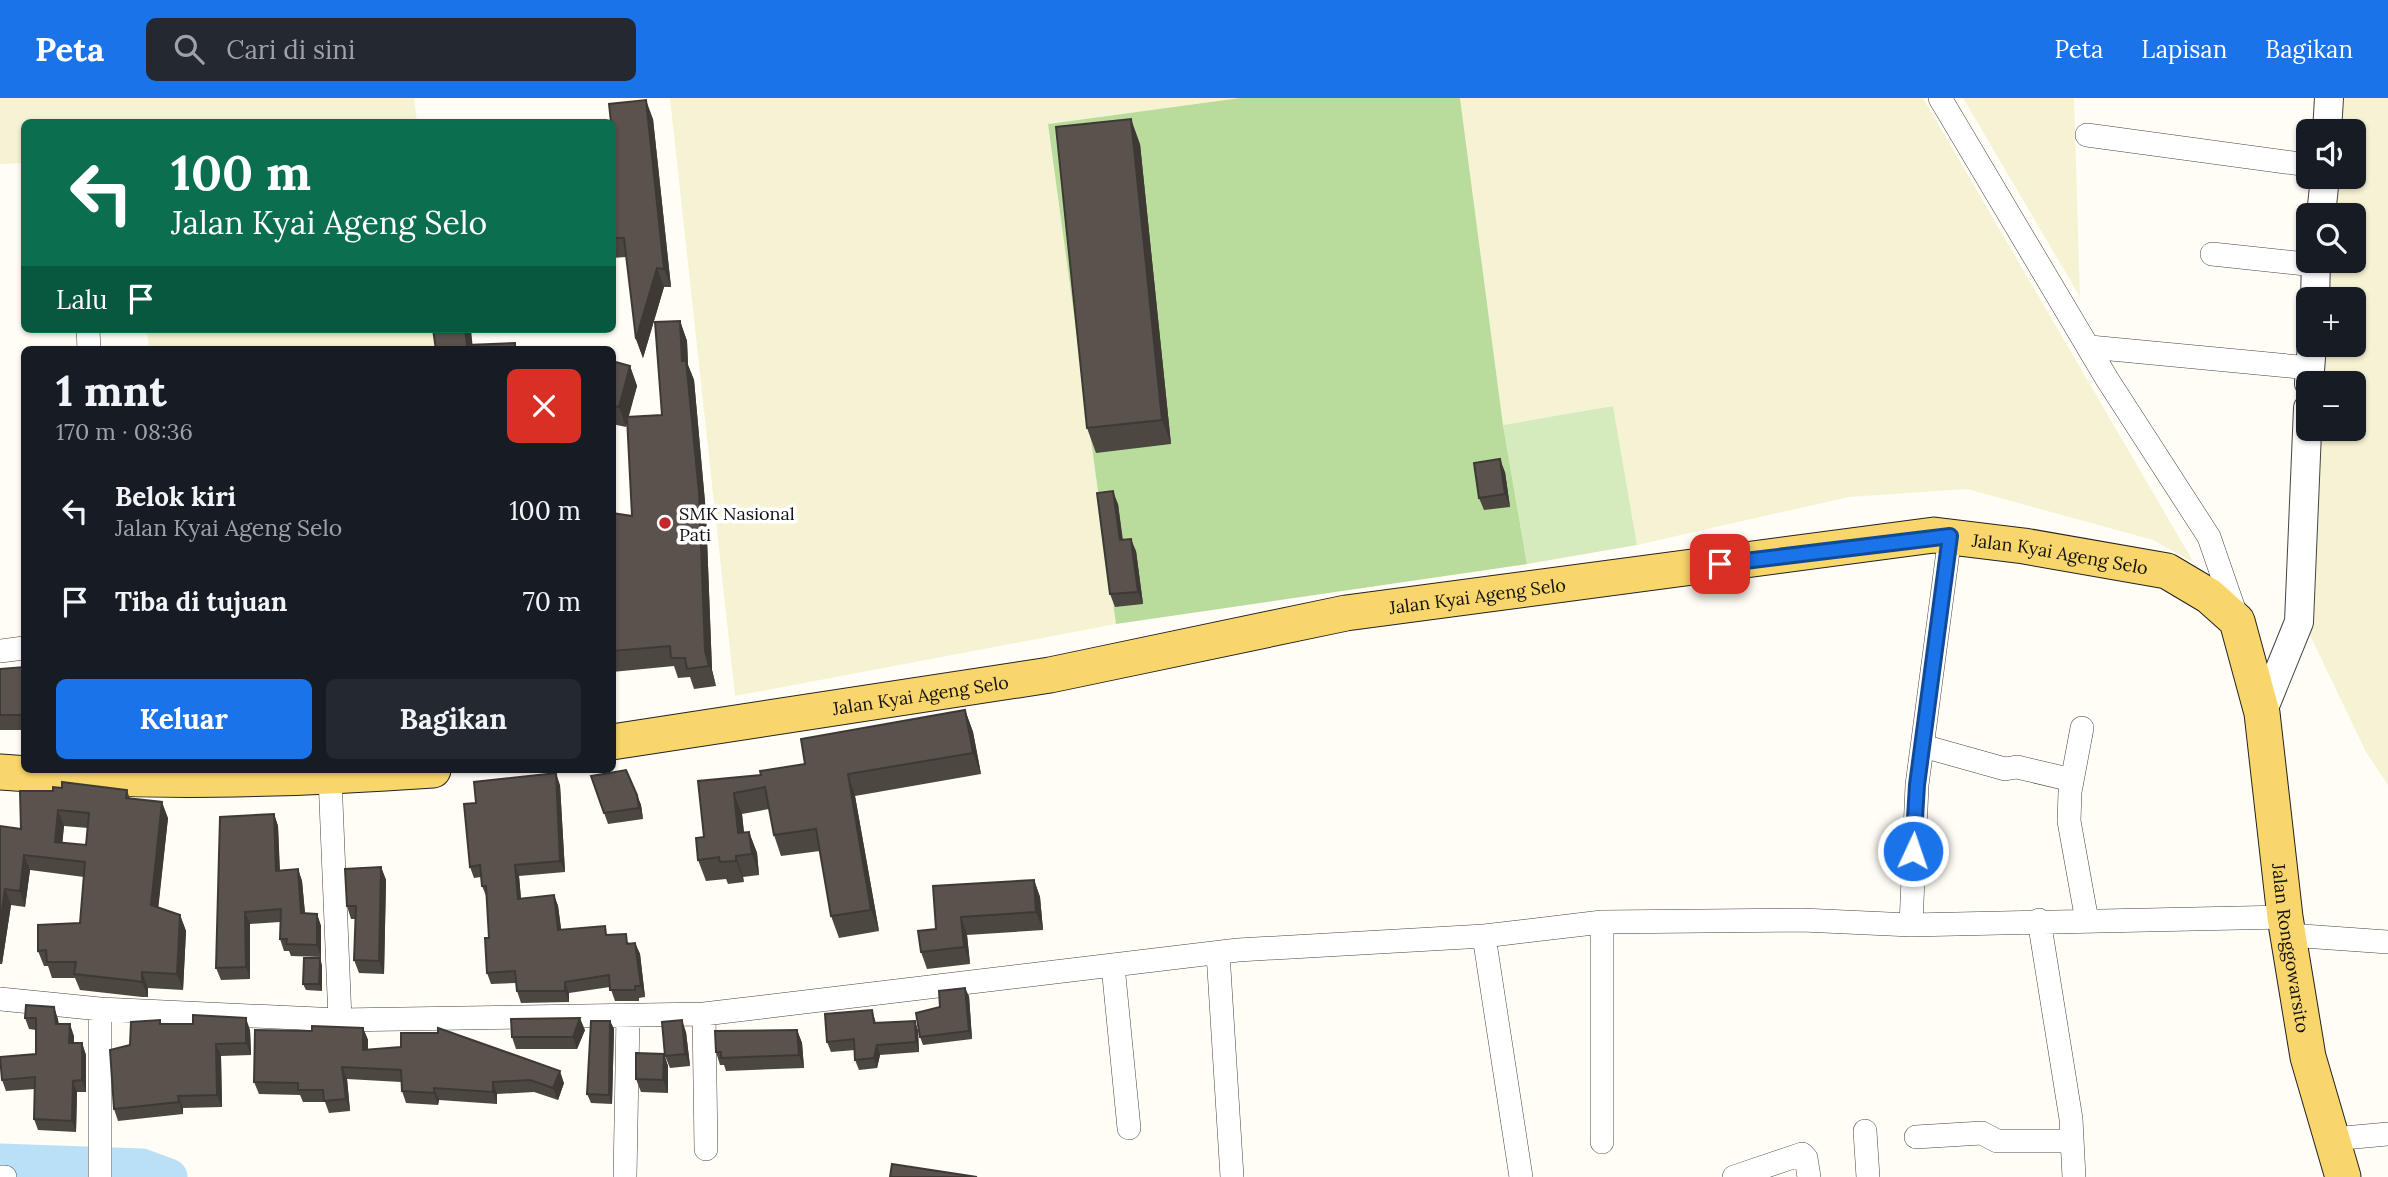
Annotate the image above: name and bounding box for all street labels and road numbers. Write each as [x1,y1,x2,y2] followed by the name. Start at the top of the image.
[1970,528,2150,579] street label: Jalan Kyai Ageng Selo
[1387,572,1567,619] street label: Jalan Kyai Ageng Selo
[830,670,1010,720] street label: Jalan Kyai Ageng Selo
[2267,861,2315,1034] street label: Jalan Ronggowarsito

